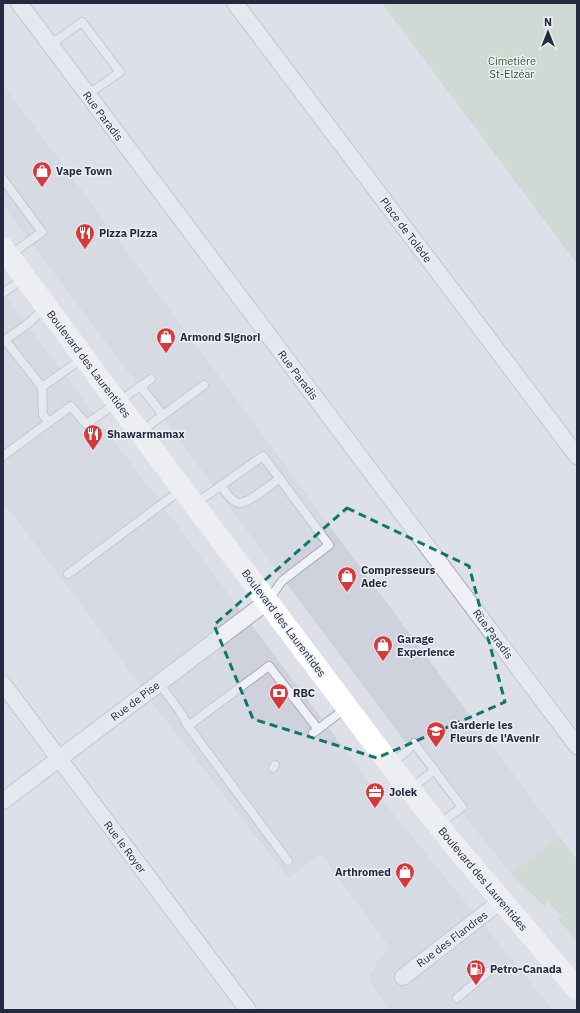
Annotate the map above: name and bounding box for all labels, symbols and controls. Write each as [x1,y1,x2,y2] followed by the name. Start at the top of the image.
[528,12,568,52] north arrow
[544,15,552,29] text: N
[488,54,536,81] park label: Cimetière St-Elzéar
[80,88,126,144] street label: Rue Paradis
[31,160,53,188] shop icon: Vape Town
[56,164,112,178] place label: Vape Town
[377,195,435,265] street label: Place de Tolède
[74,222,96,250] restaurant icon: Pizza Pizza
[99,226,158,240] place label: Pizza Pizza
[44,307,134,421] street label: Boulevard des Laurentides
[155,326,177,354] shop icon: Armond Signori
[180,330,260,344] place label: Armond Signori
[275,347,321,403] street label: Rue Paradis
[82,423,104,451] restaurant icon: Shawarmamax
[107,427,185,441] place label: Shawarmamax
[361,563,436,590] place label: Compresseurs Adec
[336,565,358,593] shop icon: Compresseurs Adec
[239,566,329,680] street label: Boulevard des Laurentides
[470,606,516,662] street label: Rue Paradis
[397,632,455,659] place label: Garage Experience
[372,634,394,662] shop icon: Garage Experience
[108,678,162,724] street label: Rue de Pise
[268,682,290,710] bank icon: RBC
[293,686,315,700] place label: RBC
[450,718,540,745] place label: Garderie les Fleurs de l'Avenir
[425,720,447,748] school or university icon: Garderie les Fleurs de l'Avenir
[364,781,386,809] office icon: Jolek
[389,785,418,799] place label: Jolek
[101,818,149,876] street label: Rue le Royer
[435,824,531,934] street label: Boulevard des Laurentides
[394,861,416,889] shop icon: Arthromed
[335,865,391,879] place label: Arthromed
[414,908,490,970] street label: Rue des Flandres
[465,958,487,986] fuel station icon: Petro-Canada
[490,962,562,976] place label: Petro-Canada

